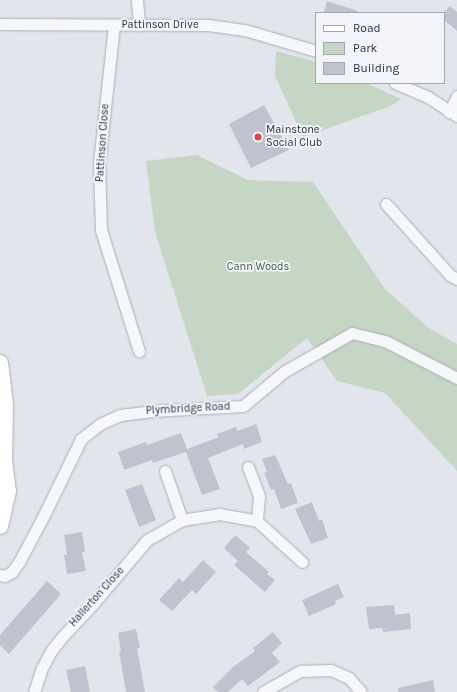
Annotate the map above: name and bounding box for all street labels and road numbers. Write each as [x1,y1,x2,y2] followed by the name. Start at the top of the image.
[121,18,199,32] street label: Pattinson Drive
[94,103,112,183] street label: Pattinson Close
[145,400,231,418] street label: Plymbridge Road
[67,564,127,630] street label: Hallerton Close

